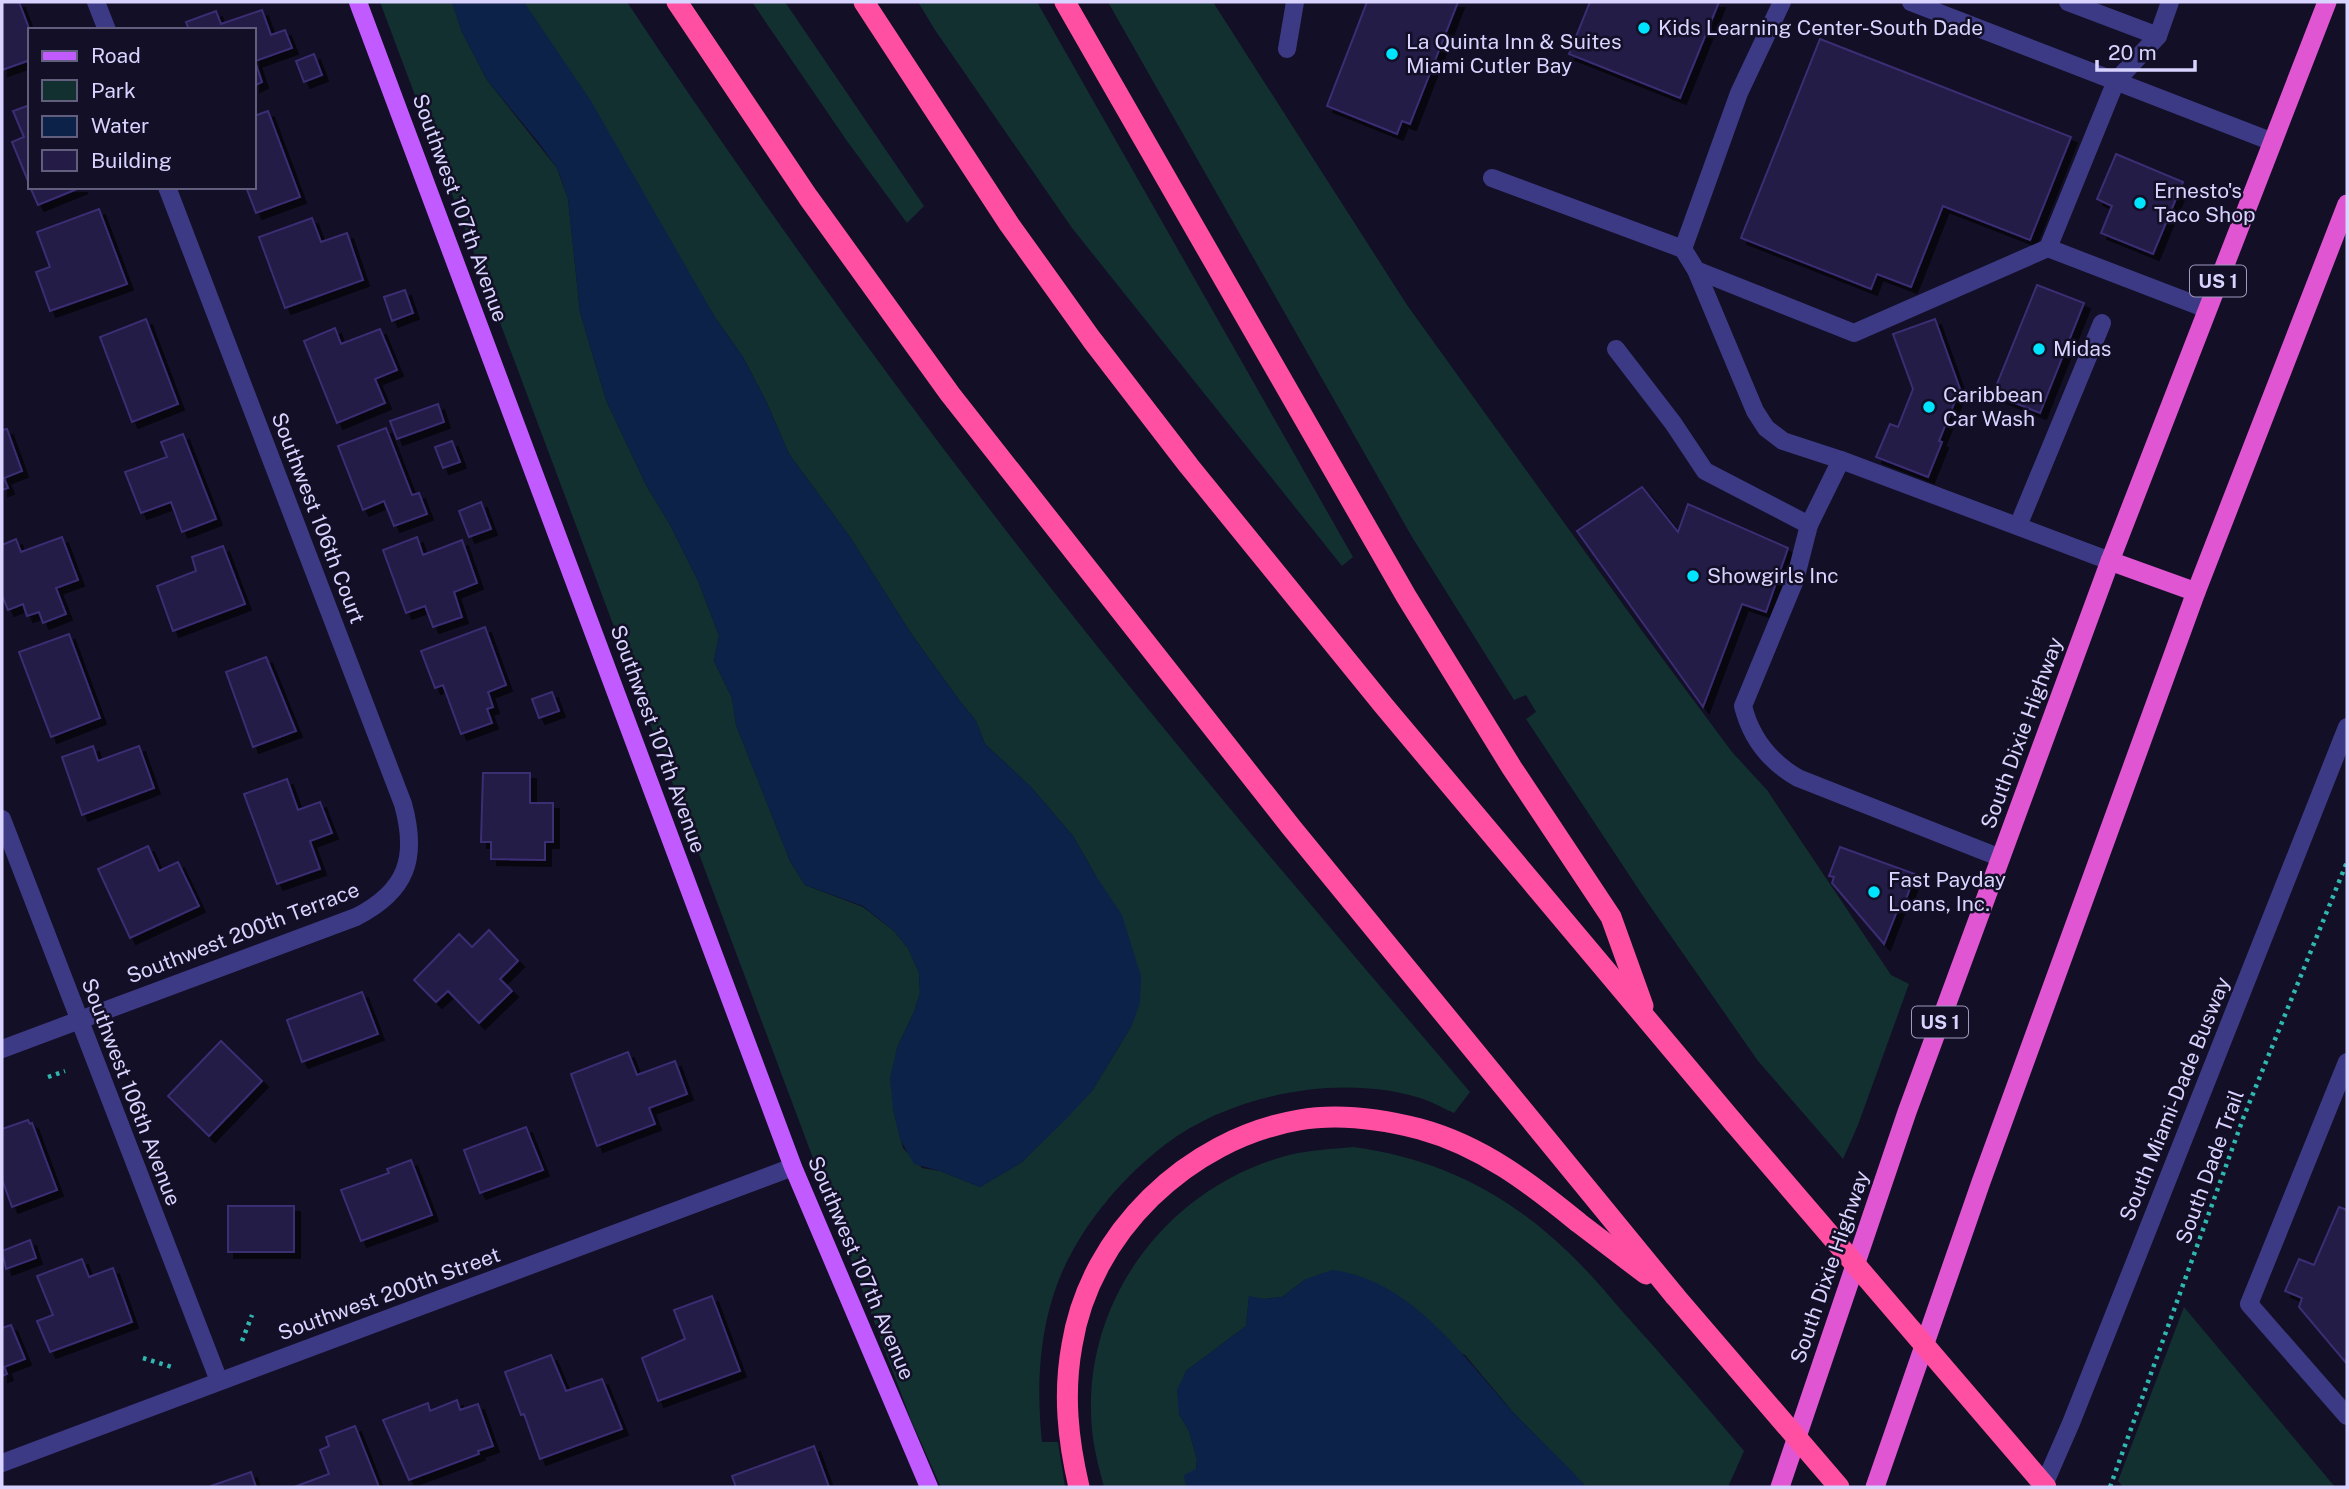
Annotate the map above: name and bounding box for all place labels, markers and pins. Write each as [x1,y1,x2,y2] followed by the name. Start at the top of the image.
[1658,15,1983,40] place label: Kids Learning Center-South Dade
[1636,20,1652,36] marker: Kids Learning Center-South Dade
[1406,29,1622,78] place label: La Quinta Inn & Suites Miami Cutler Bay
[1384,46,1400,62] marker: La Quinta Inn & Suites Miami Cutler Bay
[2154,178,2256,227] place label: Ernesto's Taco Shop
[2132,195,2148,211] marker: Ernesto's Taco Shop
[2053,336,2111,361] place label: Midas
[2031,341,2047,357] marker: Midas
[1943,382,2043,431] place label: Caribbean Car Wash
[1921,399,1937,415] marker: Caribbean Car Wash
[1707,563,1839,588] place label: Showgirls Inc
[1685,568,1701,584] marker: Showgirls Inc
[1888,867,2006,916] place label: Fast Payday Loans, Inc.
[1866,884,1882,900] marker: Fast Payday Loans, Inc.

